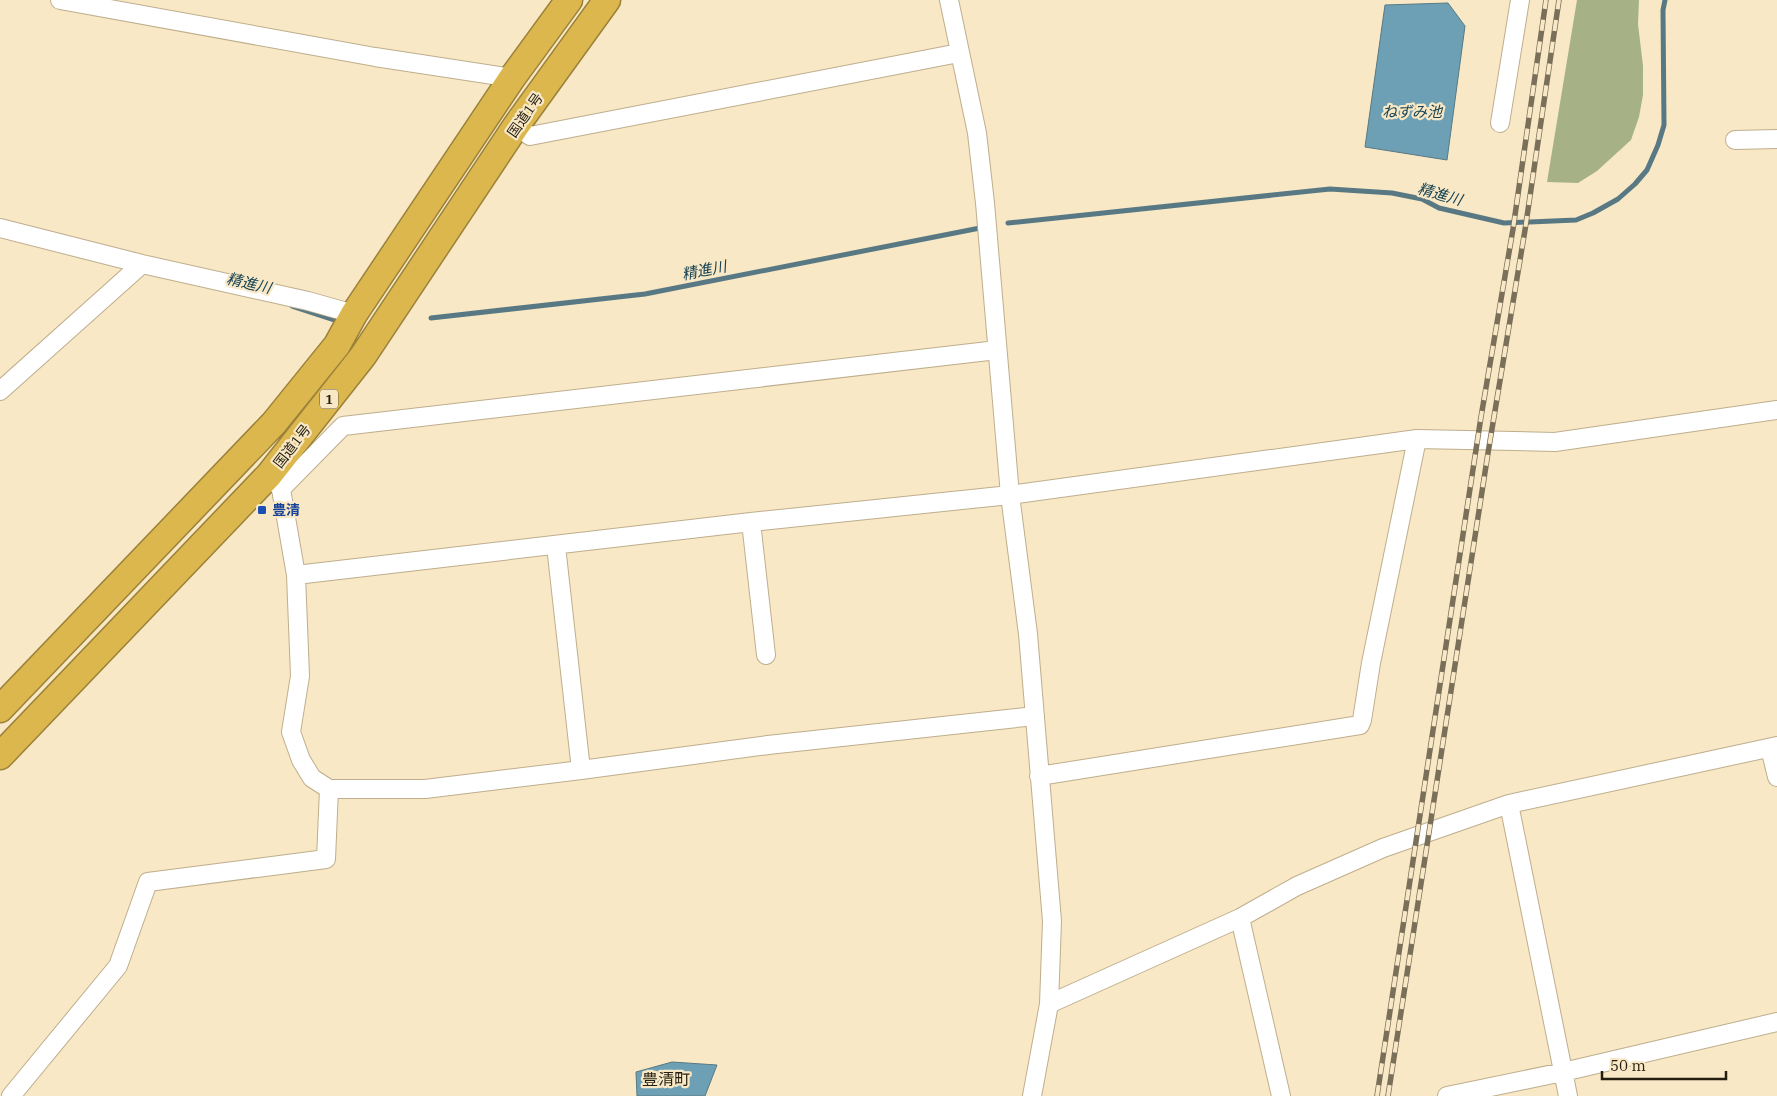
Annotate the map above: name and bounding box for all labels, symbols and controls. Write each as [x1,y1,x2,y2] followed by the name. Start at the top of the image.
[503,89,547,141] street label: 国道1号
[1382,102,1444,121] water label: ねずみ池
[1416,179,1466,210] water label: 精進川
[680,256,730,284] water label: 精進川
[225,269,275,298] water label: 精進川
[320,389,338,408] road number: 1
[269,421,315,471] street label: 国道1号
[272,501,300,519] place label: 豊清
[256,504,268,516] marker: 豊清
[1602,1048,1726,1080] scale bar
[1610,1056,1646,1075] text: 50 m
[642,1069,690,1089] district label: 豊清町

